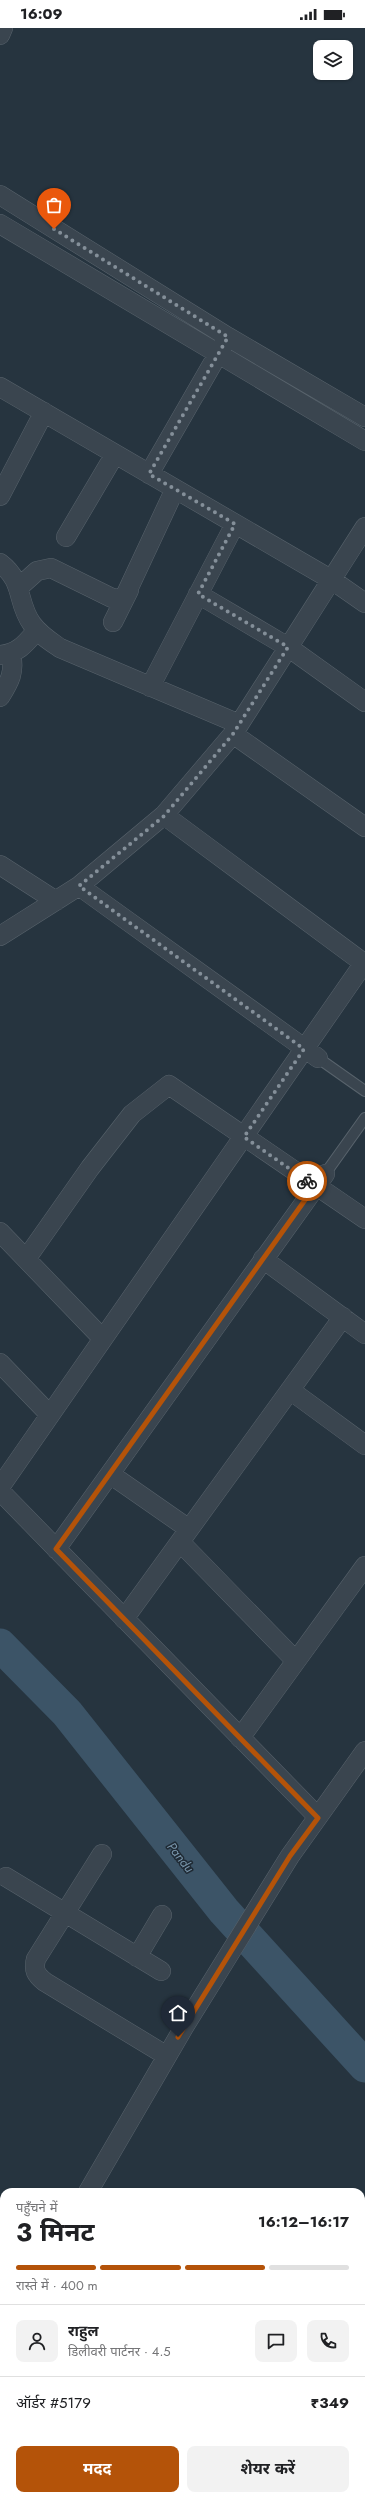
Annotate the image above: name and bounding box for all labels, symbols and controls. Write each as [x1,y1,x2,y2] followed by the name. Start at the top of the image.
[20,3,62,25] text: 16:09
[313,40,353,80] map controls
[313,40,353,80] button: layers
[37,188,71,229] pin
[43,194,65,216] icon: bag
[287,1161,327,1201] courier
[296,1170,318,1192] icon: bike
[163,1838,199,1877] water label: Pandu
[161,1996,195,2037] pin
[167,2002,189,2024] icon: home
[16,2198,57,2217] text: पहुँचने में
[258,2211,349,2233] text: 16:12–16:17
[16,2213,95,2251] text: 3 मिनट
[16,2276,98,2295] text: रास्ते में · 400 m
[16,2320,58,2362] button: person
[68,2320,99,2342] text: राहुल
[255,2320,297,2362] button: chat
[307,2320,349,2362] button: phone
[68,2342,171,2361] text: डिलीवरी पार्टनर · 4.5
[16,2392,91,2414] text: ऑर्डर #5179
[311,2392,349,2414] text: ₹349
[16,2446,179,2492] button: मदद
[187,2446,349,2492] button: शेयर करें

